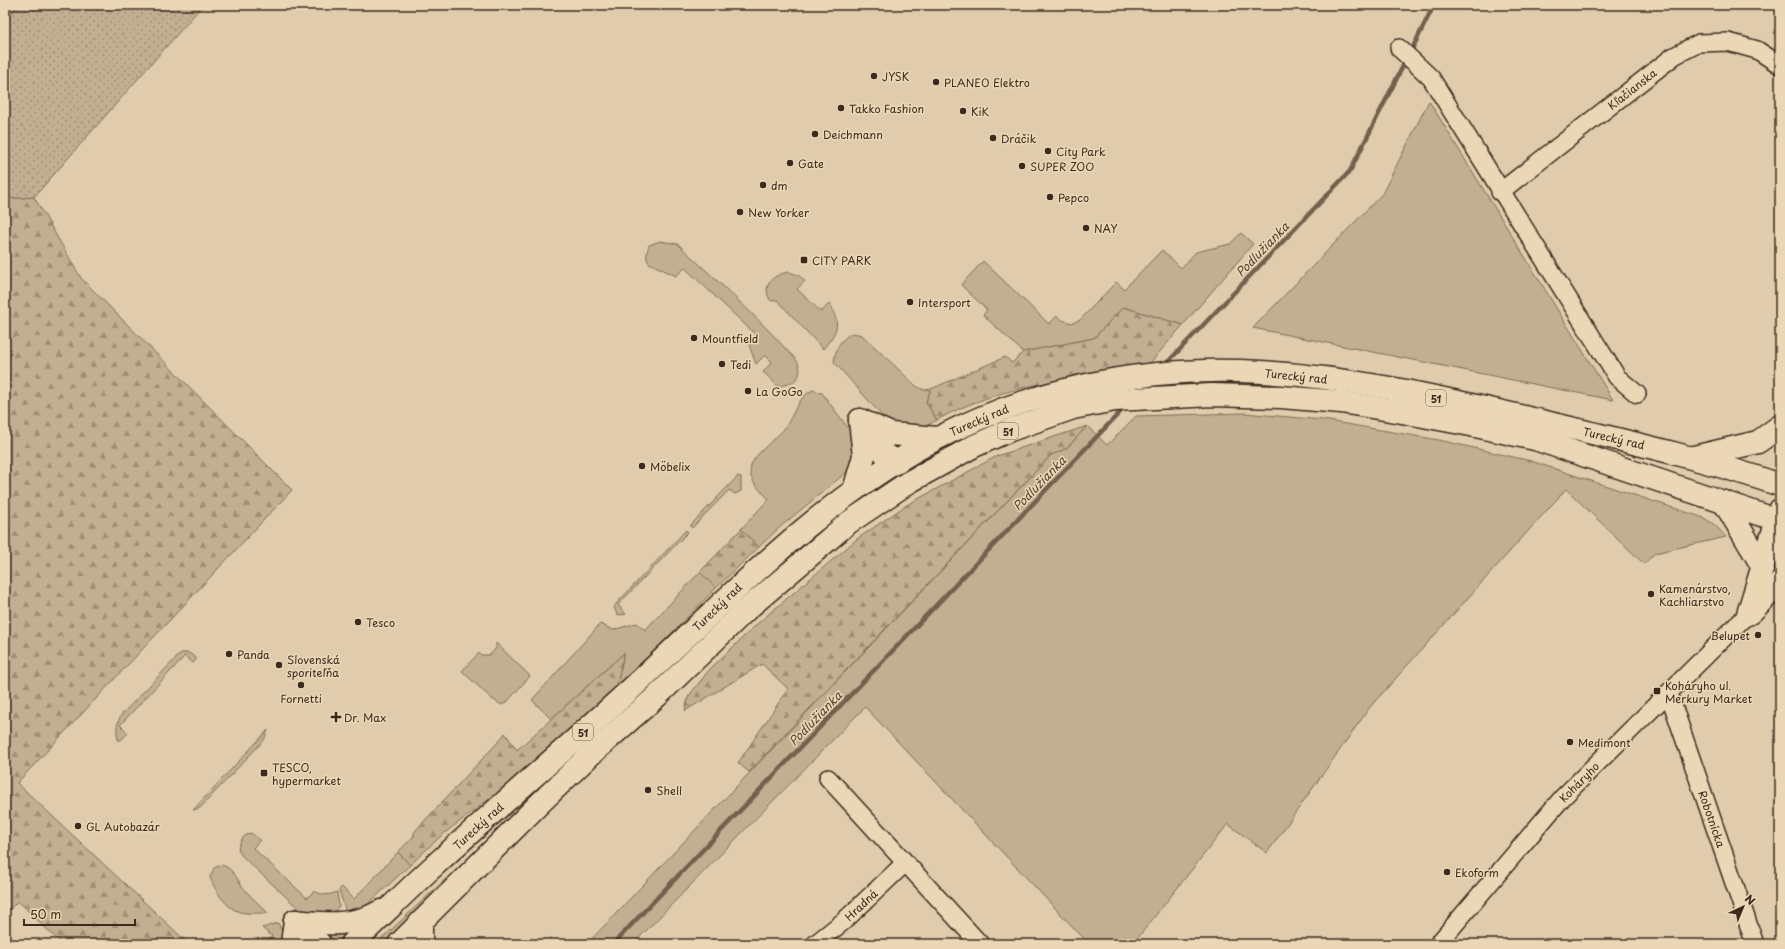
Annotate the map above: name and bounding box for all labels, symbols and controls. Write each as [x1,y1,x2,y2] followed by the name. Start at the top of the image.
[1604,64,1660,114] street label: Kľačianska
[882,68,910,85] place label: JYSK
[869,71,879,81] marker: JYSK
[944,74,1030,91] place label: PLANEO Elektro
[931,77,941,87] marker: PLANEO Elektro
[849,100,924,117] place label: Takko Fashion
[836,103,846,113] marker: Takko Fashion
[971,103,990,120] place label: KiK
[958,106,968,116] marker: KiK
[823,126,883,143] place label: Deichmann
[810,129,820,139] marker: Deichmann
[1001,130,1037,147] place label: Dráčik
[988,133,998,143] marker: Dráčik
[1056,143,1106,160] place label: City Park
[1043,146,1053,156] marker: City Park
[798,155,824,172] place label: Gate
[785,158,795,168] marker: Gate
[1030,158,1094,175] place label: SUPER ZOO
[1017,161,1027,171] marker: SUPER ZOO
[771,177,787,194] place label: dm
[758,180,768,190] marker: dm
[1058,189,1089,206] place label: Pepco
[1045,192,1055,202] marker: Pepco
[748,204,810,221] place label: New Yorker
[735,207,745,217] marker: New Yorker
[1231,217,1293,280] water label: Podlužianka
[1094,220,1118,237] place label: NAY
[1081,223,1091,233] marker: NAY
[812,252,872,269] place label: CITY PARK
[799,255,809,265] marker: CITY PARK
[918,294,971,311] place label: Intersport
[905,297,915,307] marker: Intersport
[702,330,758,347] place label: Mountfield
[689,333,699,343] marker: Mountfield
[730,356,751,373] place label: Tedi
[717,359,727,369] marker: Tedi
[1264,364,1328,388] street label: Turecký rad
[756,383,803,400] place label: La GoGo
[743,386,753,396] marker: La GoGo
[1426,390,1446,406] road number: 51
[947,400,1012,440] street label: Turecký rad
[998,423,1018,439] road number: 51
[1581,423,1647,453] street label: Turecký rad
[1008,451,1070,514] water label: Podlužianka
[650,458,690,475] place label: Möbelix
[637,461,647,471] marker: Möbelix
[688,579,746,635] street label: Turecký rad
[1659,580,1731,610] place label: Kamenárstvo, Kachliarstvo
[1646,589,1656,599] marker: Kamenárstvo, Kachliarstvo
[366,614,395,631] place label: Tesco
[353,617,363,627] marker: Tesco
[1711,627,1751,644] place label: Belupet
[1753,630,1763,640] marker: Belupet
[237,646,270,663] place label: Panda
[224,649,234,659] marker: Panda
[287,651,340,681] place label: Slovenská sporiteľňa
[274,660,284,670] marker: Slovenská sporiteľňa
[1665,677,1753,707] place label: Koháryho ul. Merkury Market
[296,680,306,690] marker: Fornetti
[784,686,846,749] water label: Podlužianka
[1652,686,1662,696] marker: Koháryho ul. Merkury Market
[280,690,322,707] place label: Fornetti
[344,709,386,726] place label: Dr. Max
[331,712,341,722] marker: Dr. Max
[573,724,593,740] road number: 51
[1578,734,1631,751] place label: Medimont
[1565,737,1575,747] marker: Medimont
[1555,758,1603,806] street label: Koháryho
[272,759,341,789] place label: TESCO, hypermarket
[259,768,269,778] marker: TESCO, hypermarket
[656,782,682,799] place label: Shell
[643,785,653,795] marker: Shell
[1694,788,1730,850] street label: Robotnícka
[449,798,507,853] street label: Turecký rad
[86,818,161,835] place label: GL Autobazár
[73,821,83,831] marker: GL Autobazár
[1455,864,1499,881] place label: Ekoform
[1442,867,1452,877] marker: Ekoform
[841,885,881,925] street label: Hradná
[1723,887,1763,927] north arrow
[1741,890,1760,909] text: N
[24,901,135,927] scale bar
[30,905,61,923] text: 50 m

